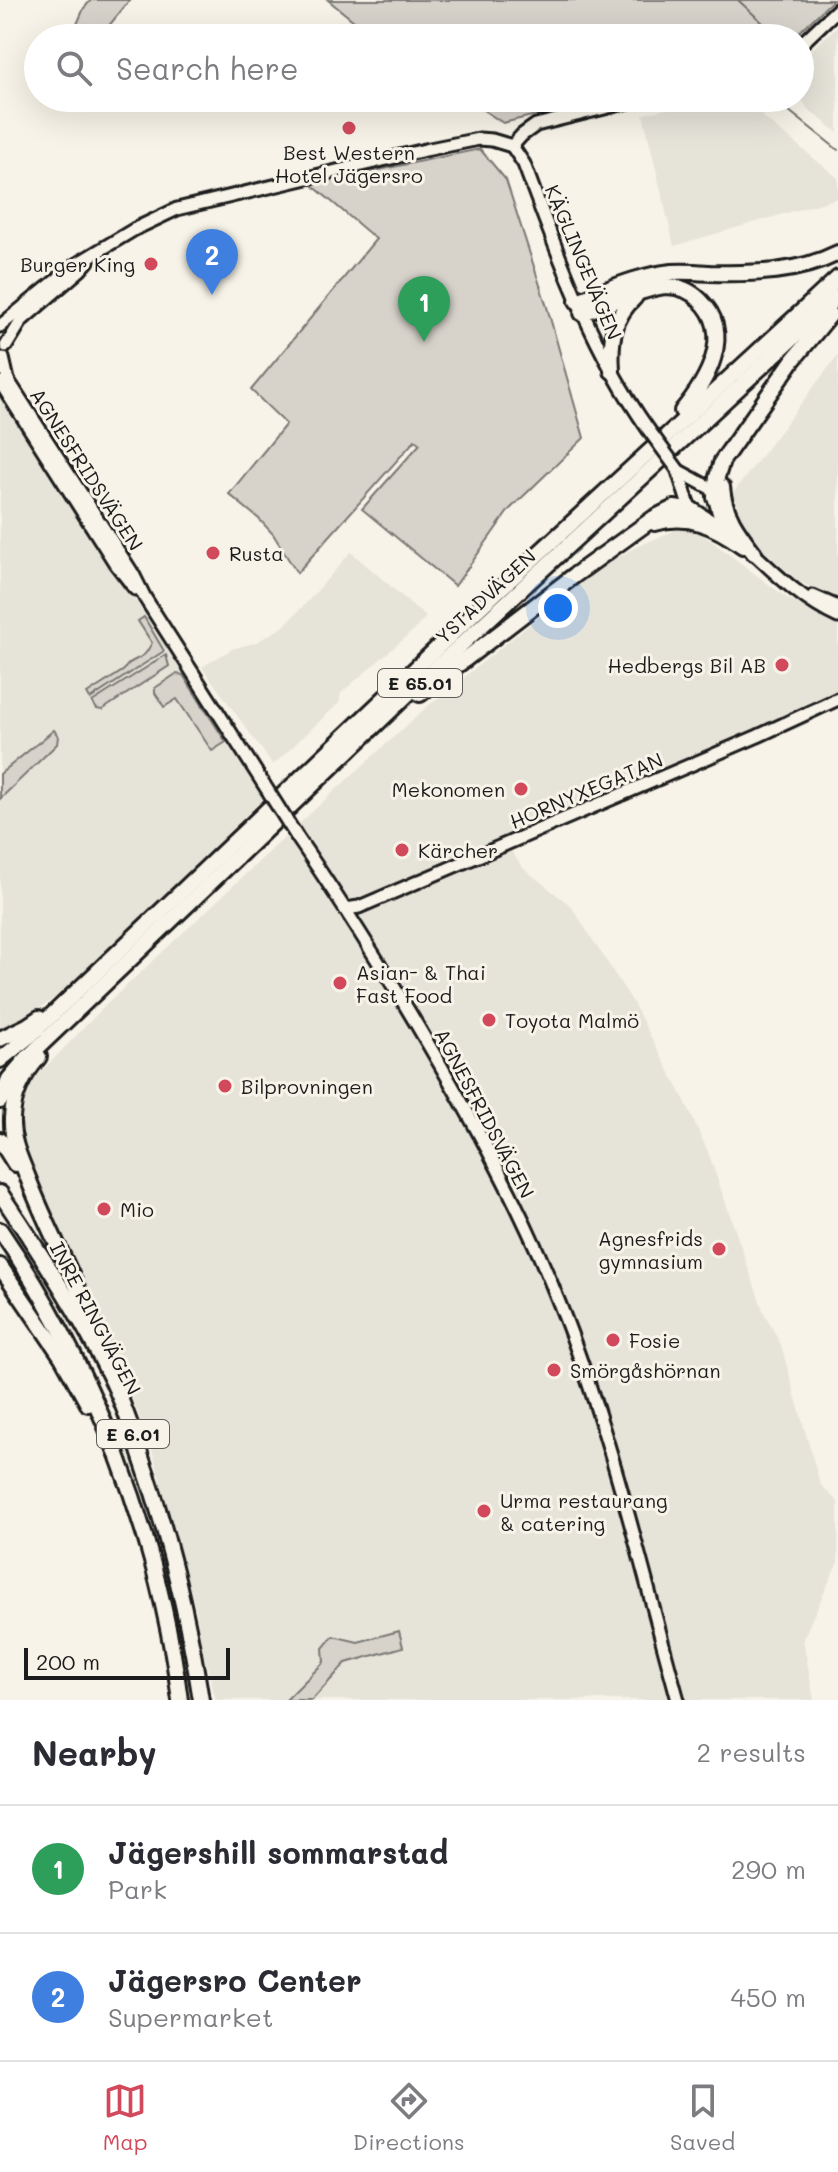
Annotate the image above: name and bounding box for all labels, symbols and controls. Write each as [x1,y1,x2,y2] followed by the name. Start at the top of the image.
[24,24,814,112] search box
[52,46,96,90] icon: search
[116,48,299,88] text: Search here
[340,119,358,137] marker: Best Western Hotel Jägersro
[275,139,423,188] place label: Best Western Hotel Jägersro
[540,181,628,343] street label: KÄGLINGEVÄGEN
[186,229,238,295] pin: 2
[20,251,135,277] place label: Burger King
[142,255,160,273] marker: Burger King
[398,276,450,342] pin: 1
[25,383,149,555] street label: AGNESFRIDSVÄGEN
[229,540,284,566] place label: Rusta
[429,543,541,649] street label: YSTADVÄGEN
[204,544,222,562] marker: Rusta
[538,588,578,628] your location
[608,652,766,678] place label: Hedbergs Bil AB
[773,656,791,674] marker: Hedbergs Bil AB
[378,669,462,697] road number: E 65.01
[505,746,667,834] street label: HORNYXEGATAN
[392,776,505,802] place label: Mekonomen
[512,780,530,798] marker: Mekonomen
[418,837,498,863] place label: Kärcher
[393,841,411,859] marker: Kärcher
[356,959,486,1008] place label: Asian- & Thai Fast Food
[331,974,349,992] marker: Asian- & Thai Fast Food
[505,1007,639,1033] place label: Toyota Malmö
[480,1011,498,1029] marker: Toyota Malmö
[429,1024,541,1202] street label: AGNESFRIDSVÄGEN
[241,1073,373,1099] place label: Bilprovningen
[216,1077,234,1095] marker: Bilprovningen
[120,1196,154,1222] place label: Mio
[95,1200,113,1218] marker: Mio
[598,1225,703,1274] place label: Agnesfrids gymnasium
[45,1237,147,1399] street label: INRE RINGVÄGEN
[710,1240,728,1258] marker: Agnesfrids gymnasium
[629,1327,680,1353] place label: Fosie
[604,1331,622,1349] marker: Fosie
[570,1357,721,1383] place label: Smörgåshörnan
[545,1361,563,1379] marker: Smörgåshörnan
[97,1420,169,1448] road number: E 6.01
[500,1487,668,1536] place label: Urma restaurang & catering
[475,1502,493,1520] marker: Urma restaurang & catering
[24,1644,230,1680] scale bar
[36,1647,100,1676] text: 200 m
[32,1730,157,1775] text: Nearby
[697,1735,806,1769] text: 2 results
[108,1832,448,1872] text: Jägershill sommarstad
[52,1852,64,1886] text: 1
[731,1852,806,1886] text: 290 m
[108,1872,167,1906] text: Park
[108,1960,362,2000] text: Jägersro Center
[51,1980,65,2014] text: 2
[730,1980,806,2014] text: 450 m
[108,2000,273,2034] text: Supermarket
[103,2079,148,2156] tab: Map
[353,2079,465,2156] tab: Directions
[670,2079,735,2156] tab: Saved

